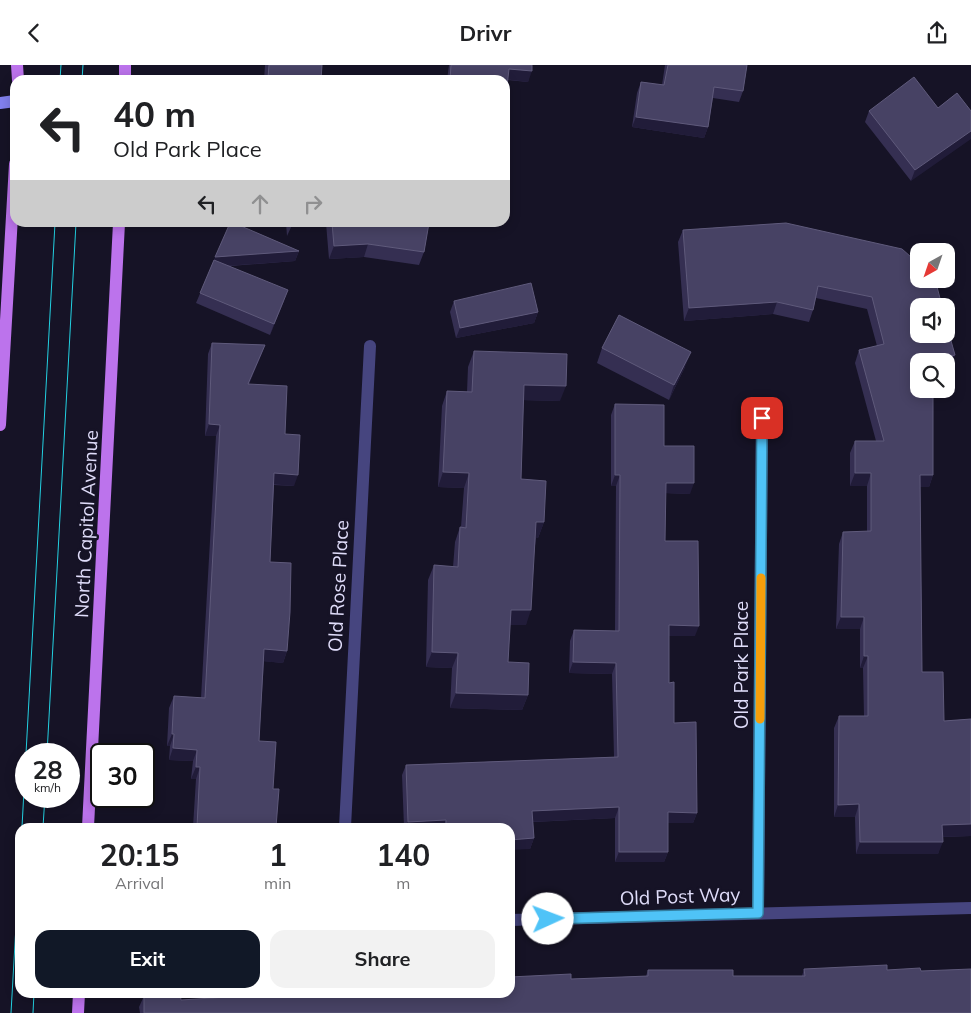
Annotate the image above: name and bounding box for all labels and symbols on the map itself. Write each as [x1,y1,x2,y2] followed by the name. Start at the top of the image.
[910,243,955,287] north arrow
[741,397,783,439] pin
[69,429,103,619] street label: North Capitol Avenue
[323,520,353,652] street label: Old Rose Place
[729,601,753,729] street label: Old Park Place
[90,743,155,808] speed limit sign: 30
[619,882,741,910] street label: Old Post Way
[521,892,573,944] position arrow

